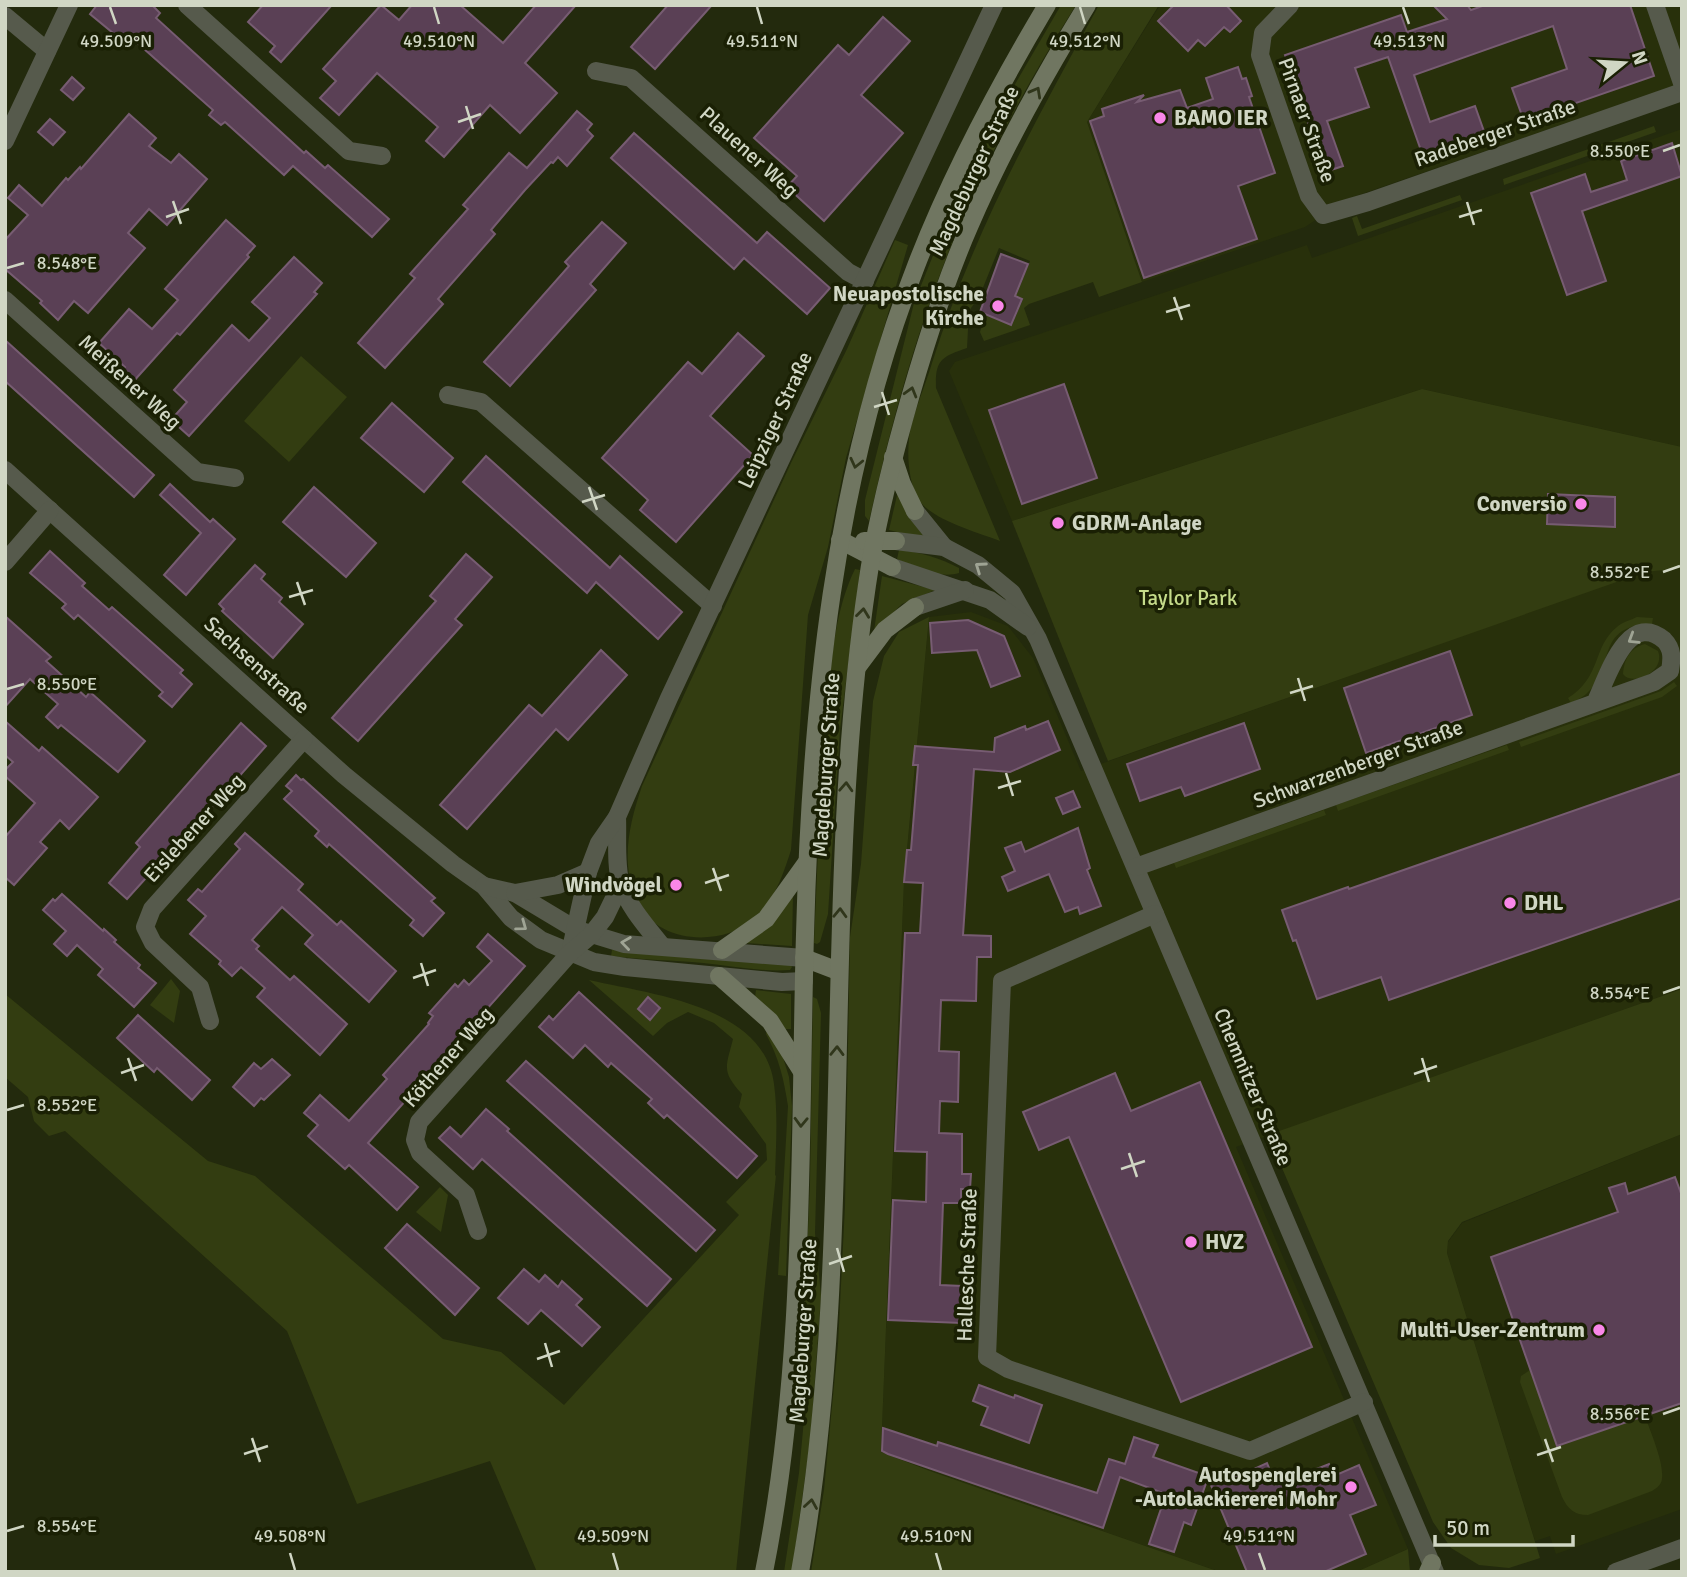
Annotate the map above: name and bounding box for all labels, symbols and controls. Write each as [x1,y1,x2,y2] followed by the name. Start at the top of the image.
[1589,28,1659,98] north arrow
[80,30,152,52] text: 49.509°N
[403,30,475,52] text: 49.510°N
[726,30,798,52] text: 49.511°N
[1049,30,1121,52] text: 49.512°N
[1373,30,1445,52] text: 49.513°N
[1626,48,1653,68] text: N
[1272,54,1342,186] street label: Pirnaer Straße
[923,82,1025,260] street label: Magdeburger Straße
[1028,86,1041,99] one-way arrow
[1411,93,1579,173] street label: Radeberger Straße
[694,101,804,203] street label: Plauener Weg
[1174,105,1268,131] place label: BAMO IER
[1152,110,1168,126] marker: BAMO IER
[1590,140,1650,162] text: 8.550°E
[37,252,97,274] text: 8.548°E
[833,281,984,331] place label: Neuapostolische Kirche
[990,298,1006,314] marker: Neuapostolische Kirche
[73,329,187,435] street label: Meißener Weg
[732,348,818,492] street label: Leipziger Straße
[903,386,918,398] one-way arrow
[850,457,864,469] one-way arrow
[1477,491,1567,517] place label: Conversio
[1573,496,1589,512] marker: Conversio
[1072,510,1202,536] place label: GDRM-Anlage
[1050,515,1066,531] marker: GDRM-Anlage
[1590,561,1650,583] text: 8.552°E
[975,563,988,575] one-way arrow
[1139,585,1238,611] park label: Taylor Park
[856,607,871,619] one-way arrow
[199,611,315,719] street label: Sachsenstraße
[1628,630,1641,643] one-way arrow
[807,672,845,858] street label: Magdeburger Straße
[37,673,97,695] text: 8.550°E
[1250,714,1466,814] street label: Schwarzenberger Straße
[138,768,250,888] street label: Eislebener Weg
[839,782,854,793] one-way arrow
[565,872,662,898] place label: Windvögel
[668,877,684,893] marker: Windvögel
[1524,890,1563,916] place label: DHL
[1502,895,1518,911] marker: DHL
[833,908,848,919] one-way arrow
[514,918,527,930] one-way arrow
[620,936,632,951] one-way arrow
[1590,982,1650,1004] text: 8.554°E
[397,1001,499,1113] street label: Köthener Weg
[1208,1004,1298,1170] street label: Chemnitzer Straße
[829,1045,844,1056] one-way arrow
[37,1094,97,1116] text: 8.552°E
[793,1117,808,1128] one-way arrow
[951,1188,983,1342] street label: Hallesche Straße
[1205,1229,1244,1255] place label: HVZ
[1183,1234,1199,1250] marker: HVZ
[784,1238,822,1424] street label: Magdeburger Straße
[1400,1317,1585,1343] place label: Multi-User-Zentrum
[1591,1322,1607,1338] marker: Multi-User-Zentrum
[1590,1403,1650,1425] text: 8.556°E
[1135,1462,1338,1512] place label: Autospenglerei -Autolackiererei Mohr
[1343,1479,1359,1495] marker: Autospenglerei -Autolackiererei Mohr
[803,1498,818,1510] one-way arrow
[1435,1504,1573,1548] scale bar
[37,1515,97,1537] text: 8.554°E
[1446,1515,1490,1541] text: 50 m
[254,1525,326,1547] text: 49.508°N
[577,1525,649,1547] text: 49.509°N
[900,1525,972,1547] text: 49.510°N
[1223,1525,1295,1547] text: 49.511°N

